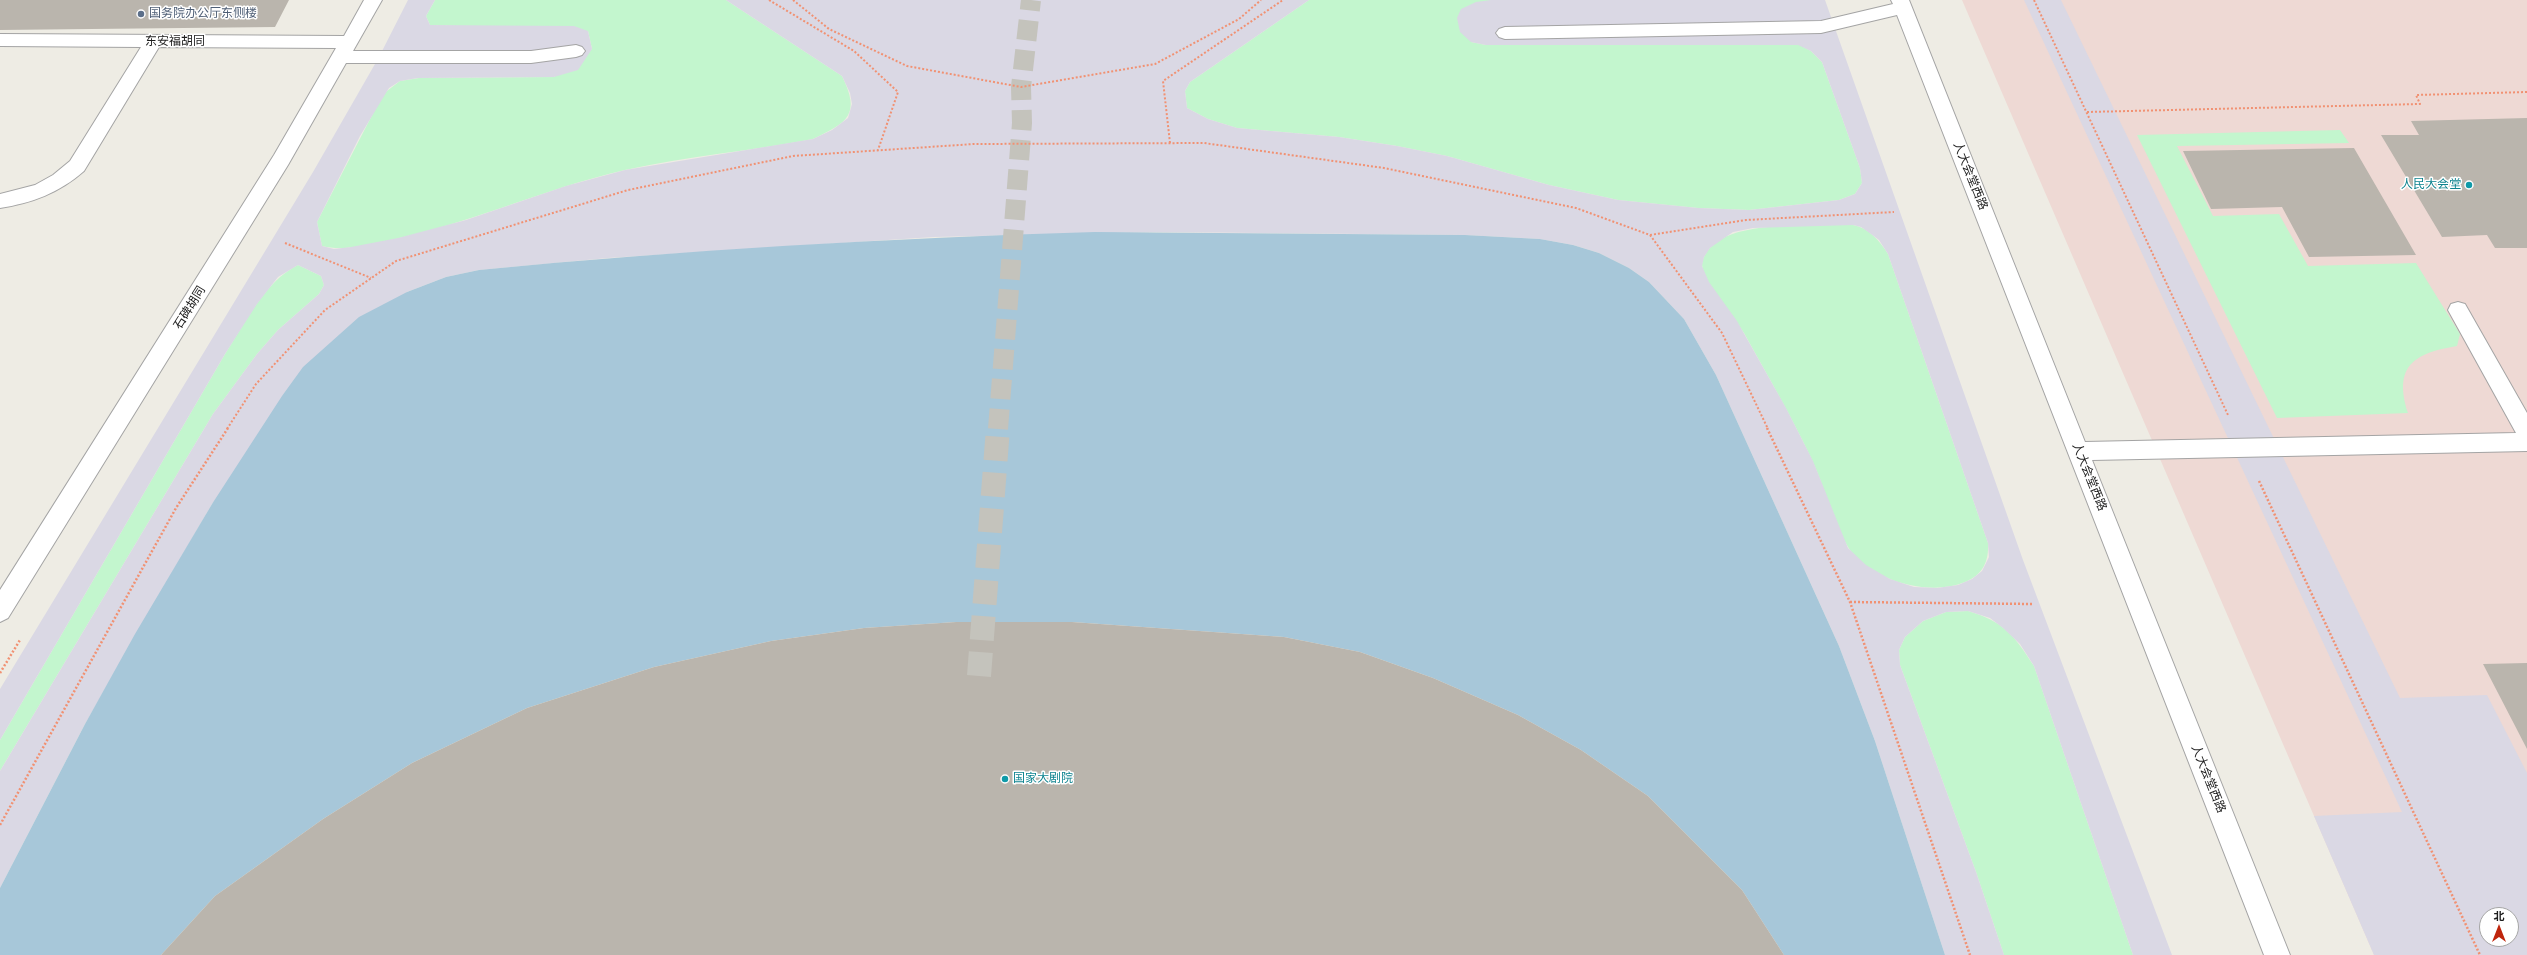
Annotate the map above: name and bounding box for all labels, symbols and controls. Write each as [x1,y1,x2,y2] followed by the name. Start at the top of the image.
[149,7,257,21] place label: 国务院办公厅东侧楼
[136,9,146,19] marker: 国务院办公厅东侧楼
[145,35,205,49] street label: 东安福胡同
[1950,140,1990,212] street label: 人大会堂西路
[2401,178,2461,192] place label: 人民大会堂
[2464,180,2474,190] marker: 人民大会堂
[171,284,209,332] street label: 石碑胡同
[2069,441,2109,513] street label: 人大会堂西路
[2188,743,2228,815] street label: 人大会堂西路
[1013,772,1073,786] place label: 国家大剧院
[1000,774,1010,784] marker: 国家大剧院
[2479,907,2519,947] north arrow
[2494,909,2505,923] text: 北

